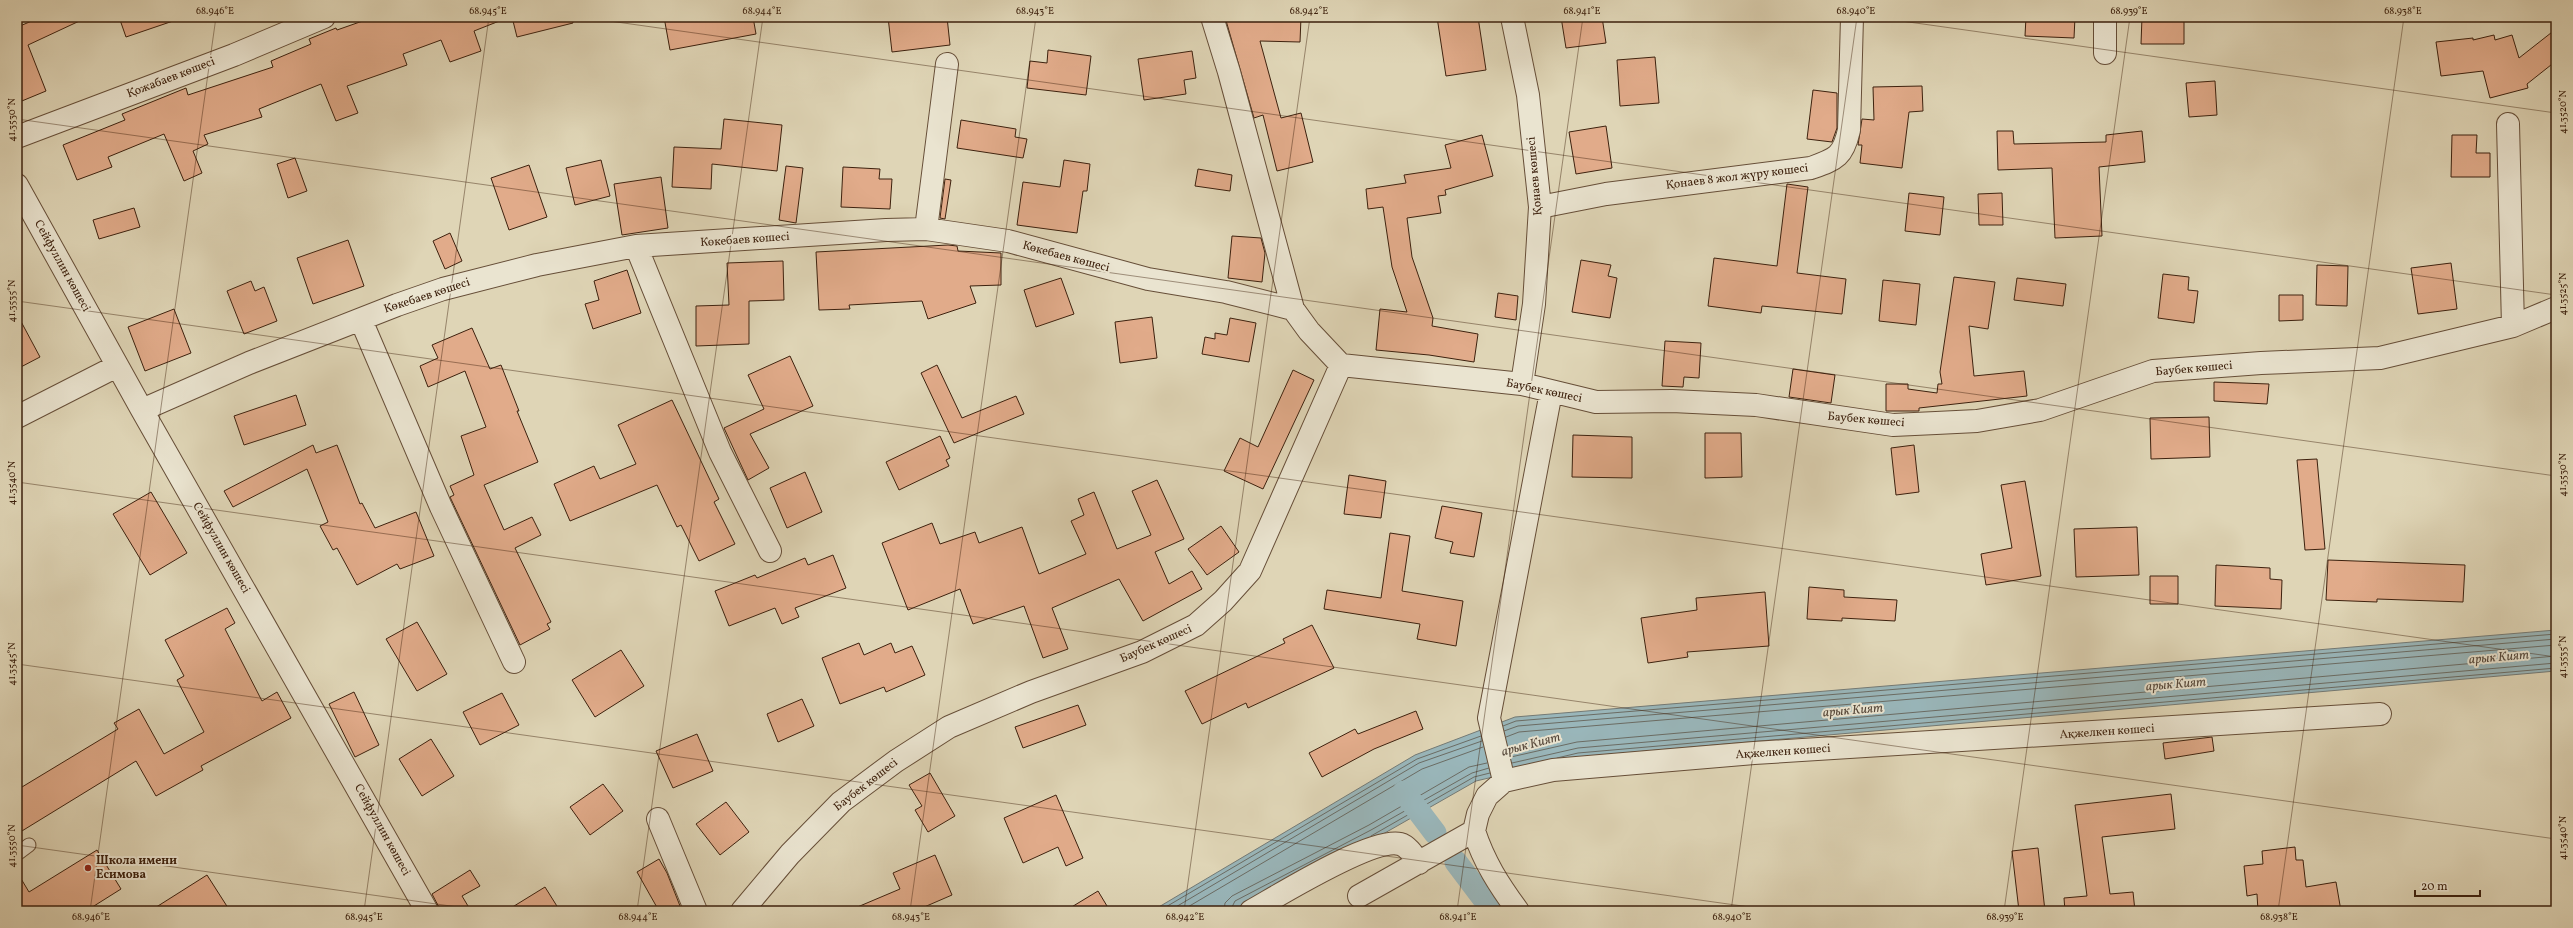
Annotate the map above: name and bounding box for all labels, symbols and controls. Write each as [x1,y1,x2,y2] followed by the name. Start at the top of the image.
[196,4,234,18] text: 68.946°E
[469,4,507,18] text: 68.945°E
[743,4,781,18] text: 68.944°E
[1016,4,1054,18] text: 68.943°E
[1290,4,1328,18] text: 68.942°E
[1563,4,1601,18] text: 68.941°E
[1837,4,1875,18] text: 68.940°E
[2110,4,2148,18] text: 68.939°E
[2384,4,2422,18] text: 68.938°E
[124,54,218,102] street label: Қожабаев көшесі
[2556,89,2570,134] text: 41.3520°N
[5,98,19,142] text: 41.3530°N
[1524,135,1546,216] street label: Қонаев көшесі
[1665,160,1810,194] street label: Қонаев 8 жол жүру көшесі
[30,217,94,315] street label: Сейфуллин көшесі
[700,229,791,251] street label: Көкебаев көшесі
[1021,238,1112,276] street label: Көкебаев көшесі
[2556,272,2570,316] text: 41.3525°N
[382,274,472,317] street label: Көкебаев көшесі
[5,279,19,322] text: 41.3535°N
[2155,358,2234,380] street label: Баубек көшесі
[1505,375,1584,407] street label: Баубек көшесі
[1827,409,1906,431] street label: Баубек көшесі
[2556,453,2570,497] text: 41.3530°N
[5,460,19,505] text: 41.3540°N
[188,500,254,597] street label: Сейфуллин көшесі
[1117,621,1195,667] street label: Баубек көшесі
[2556,635,2570,678] text: 41.3535°N
[5,642,19,686] text: 41.3545°N
[2468,646,2530,670] water label: арык Кият
[2145,673,2207,697] water label: арык Кият
[1822,699,1884,723] water label: арык Кият
[2059,721,2155,743] street label: Ақжелкен көшесі
[1500,729,1562,761] water label: арык Кият
[1735,741,1831,763] street label: Ақжелкен көшесі
[831,755,902,815] street label: Баубек көшесі
[350,781,414,879] street label: Сейфуллин көшесі
[2556,815,2570,860] text: 41.3540°N
[5,824,19,868] text: 41.3550°N
[96,853,177,883] place label: Школа имени Есимова
[83,863,93,873] marker: Школа имени Есимова
[2415,872,2480,898] scale bar
[2421,879,2448,895] text: 20 m
[72,910,110,924] text: 68.946°E
[345,910,383,924] text: 68.945°E
[619,910,657,924] text: 68.944°E
[892,910,930,924] text: 68.943°E
[1166,910,1204,924] text: 68.942°E
[1439,910,1477,924] text: 68.941°E
[1713,910,1751,924] text: 68.940°E
[1986,910,2024,924] text: 68.939°E
[2260,910,2298,924] text: 68.938°E

